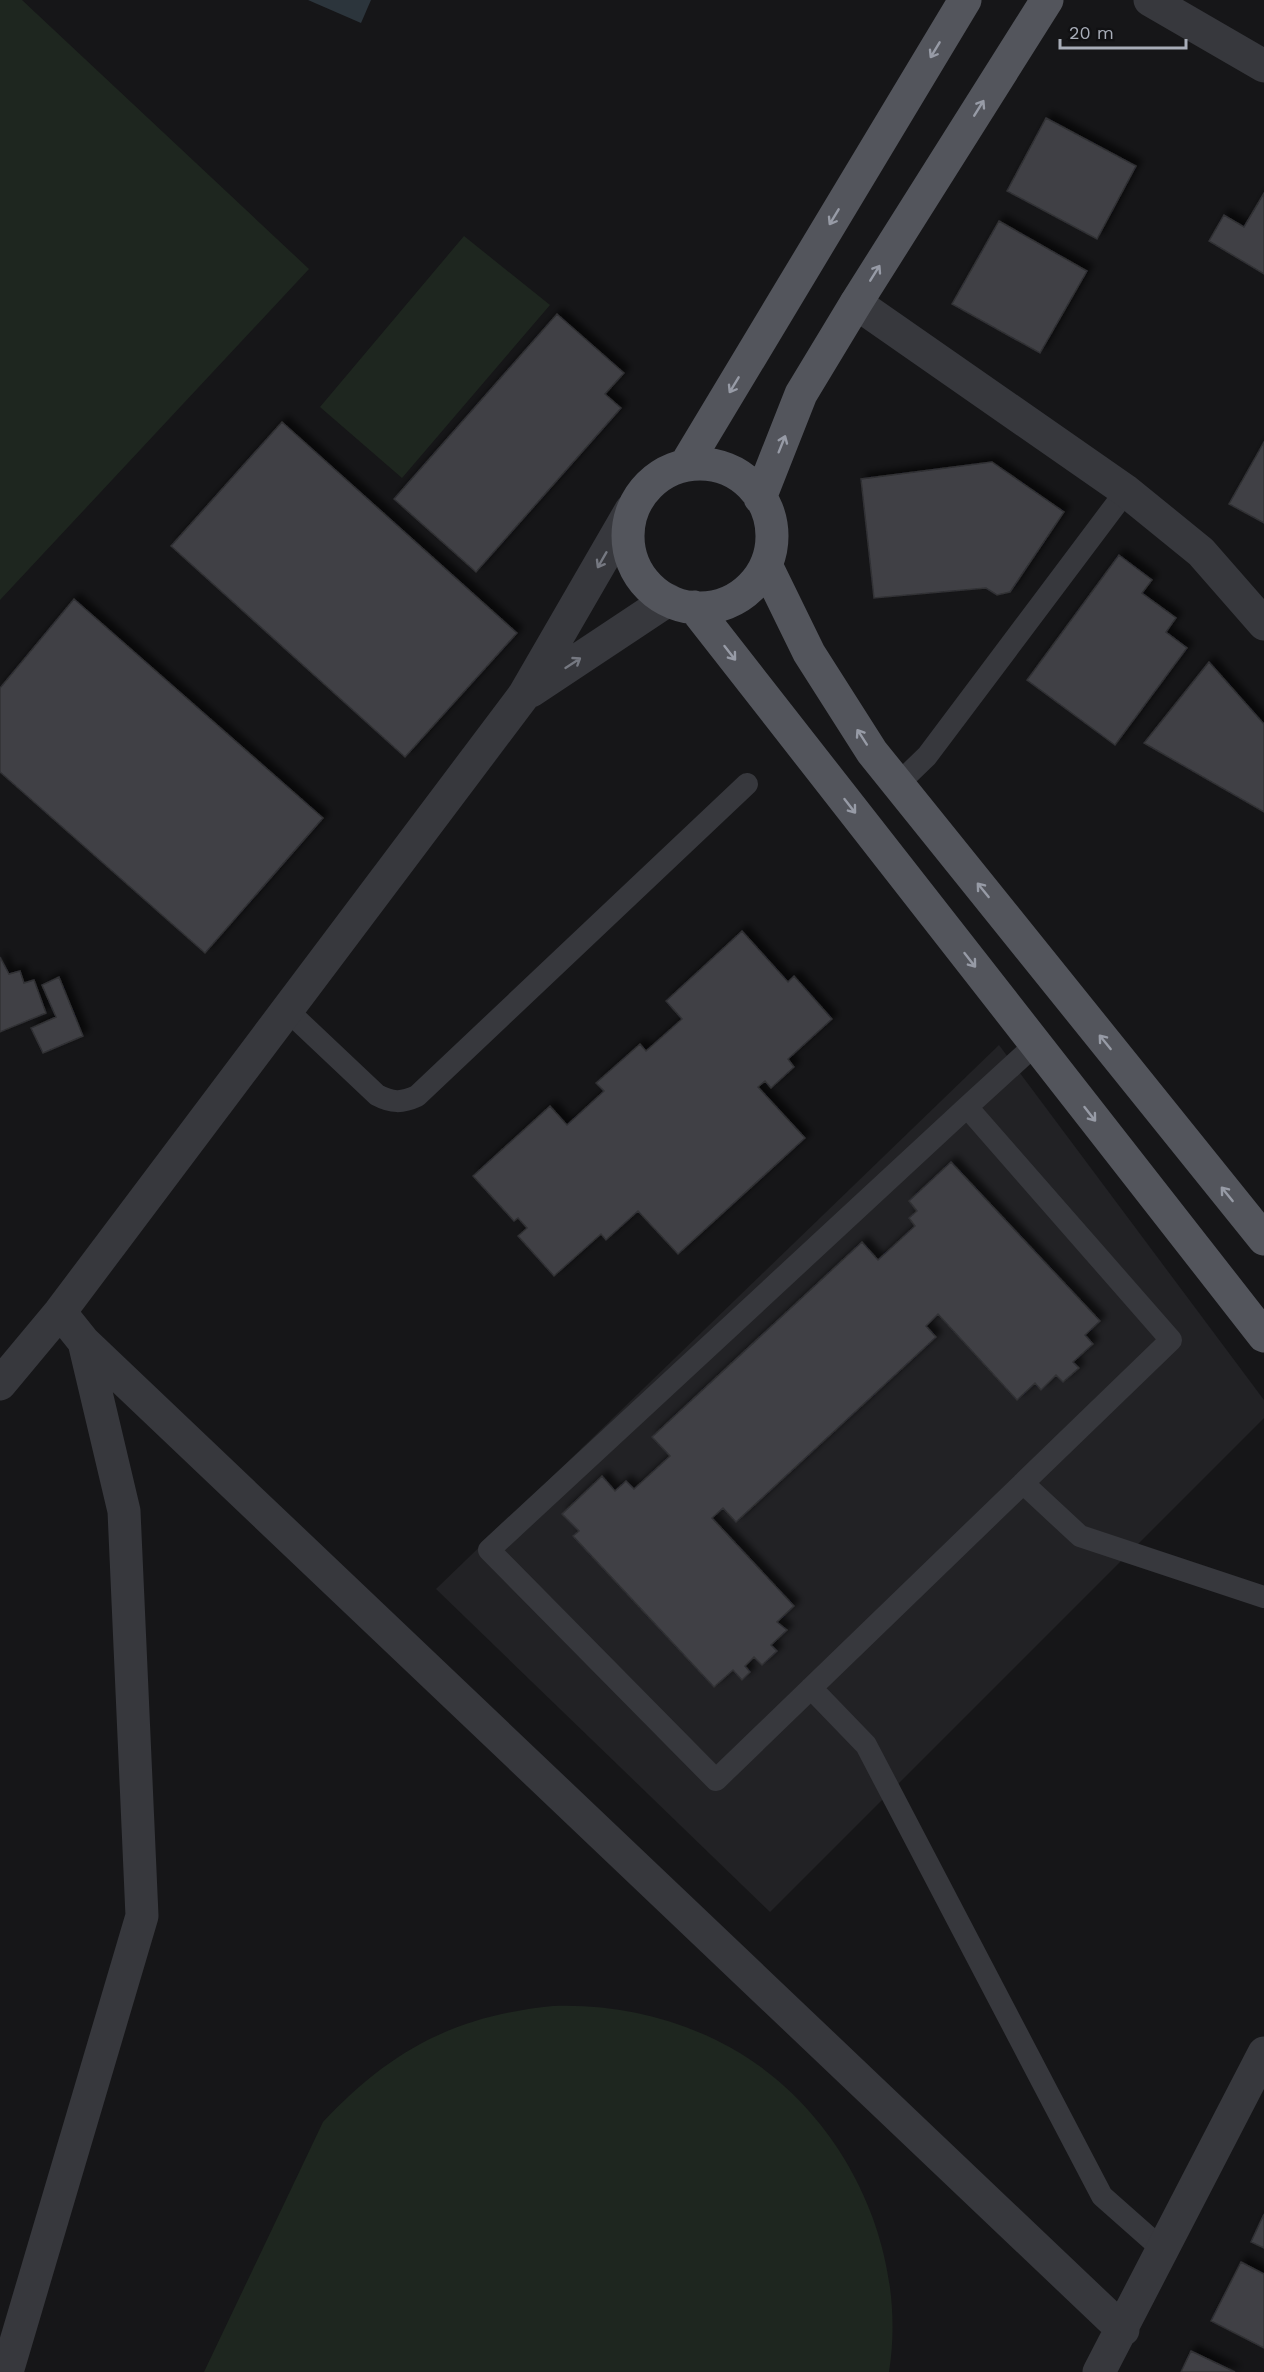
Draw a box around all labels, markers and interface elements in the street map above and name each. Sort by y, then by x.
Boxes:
scale bar [1060,12,1186,50]
text: 20 m [1069,22,1114,43]
one-way arrow [928,41,940,58]
one-way arrow [973,100,985,117]
one-way arrow [828,208,840,225]
one-way arrow [869,265,881,282]
one-way arrow [728,376,740,393]
one-way arrow [777,435,788,453]
one-way arrow [596,551,608,568]
one-way arrow [724,644,736,660]
one-way arrow [565,656,582,669]
one-way arrow [856,729,868,746]
one-way arrow [844,798,856,814]
one-way arrow [976,883,990,898]
one-way arrow [964,952,977,968]
one-way arrow [1099,1034,1112,1050]
one-way arrow [1084,1105,1097,1121]
one-way arrow [1221,1186,1234,1202]

